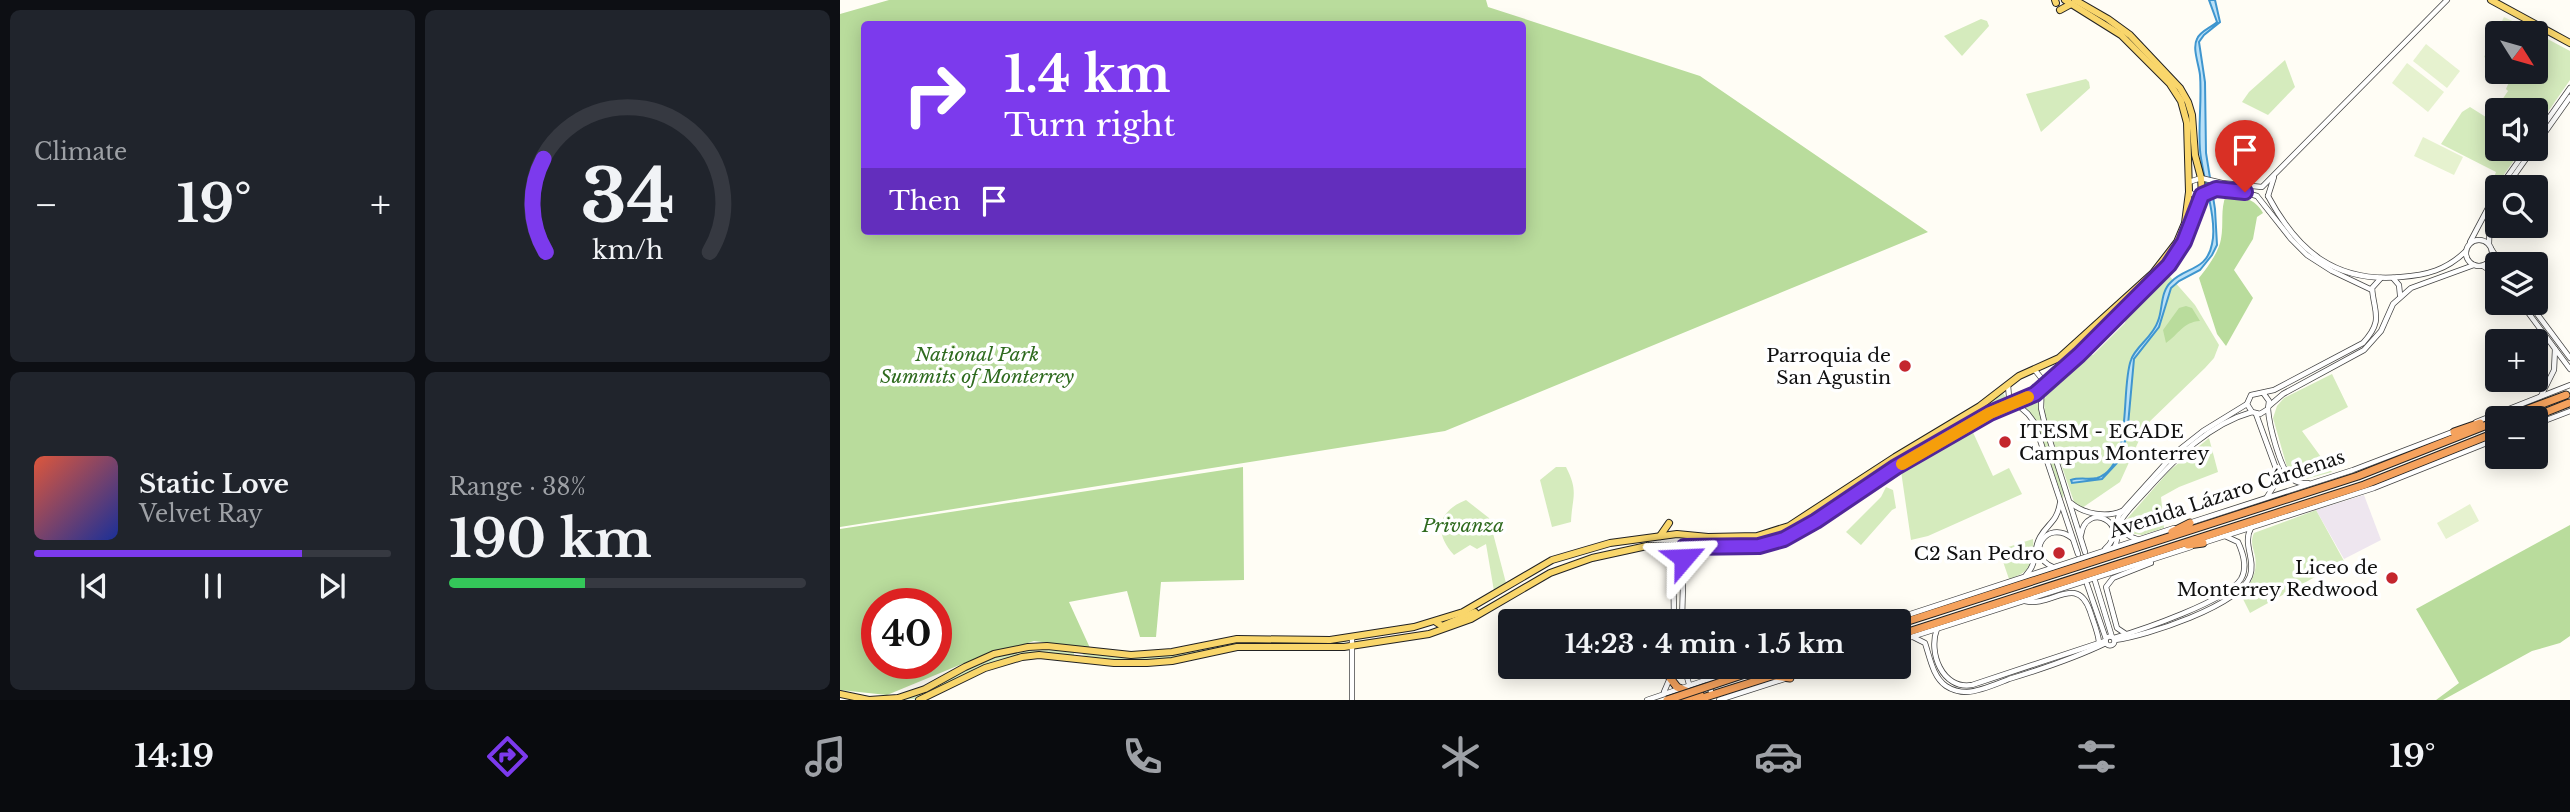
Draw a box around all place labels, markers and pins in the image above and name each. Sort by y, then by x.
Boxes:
pin [2215,120,2275,192]
place label: Parroquia de San Agustin [1766,344,1891,389]
marker: Parroquia de San Agustin [1897,358,1913,374]
place label: ITESM - EGADE Campus Monterrey [2019,420,2209,465]
marker: ITESM - EGADE Campus Monterrey [1997,434,2013,450]
place label: C2 San Pedro [1914,542,2045,565]
marker: C2 San Pedro [2051,545,2067,561]
place label: Liceo de Monterrey Redwood [2177,556,2378,601]
marker: Liceo de Monterrey Redwood [2384,570,2400,586]

